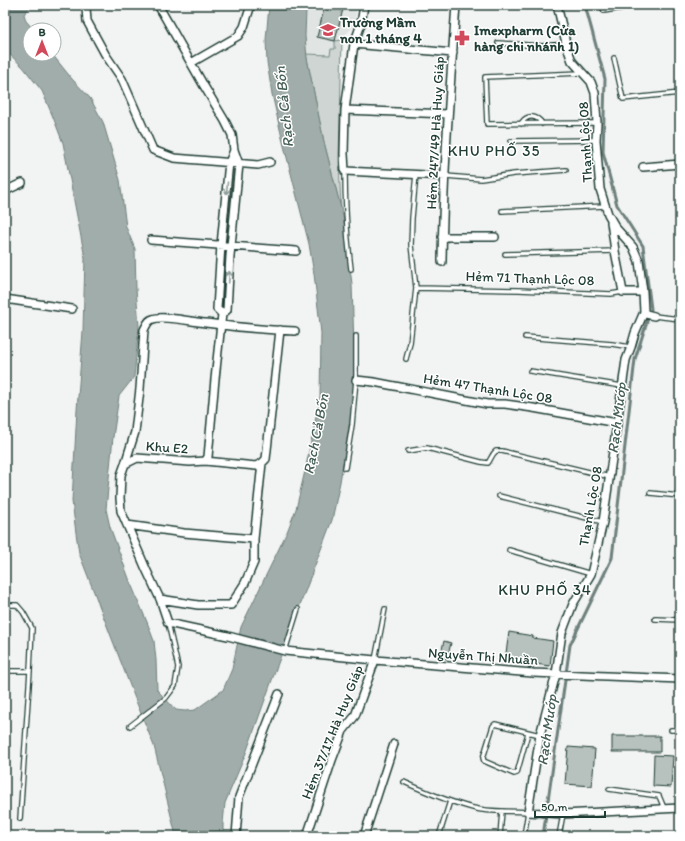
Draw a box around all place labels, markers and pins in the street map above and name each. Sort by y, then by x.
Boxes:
place label: Trường Mầm non 1 tháng 4 [339,14,422,47]
school or university icon: Trường Mầm non 1 tháng 4 [319,21,337,39]
place label: Imexpharm (Cửa hàng chi nhánh 1) [474,22,579,55]
pharmacy icon: Imexpharm (Cửa hàng chi nhánh 1) [453,29,471,47]

